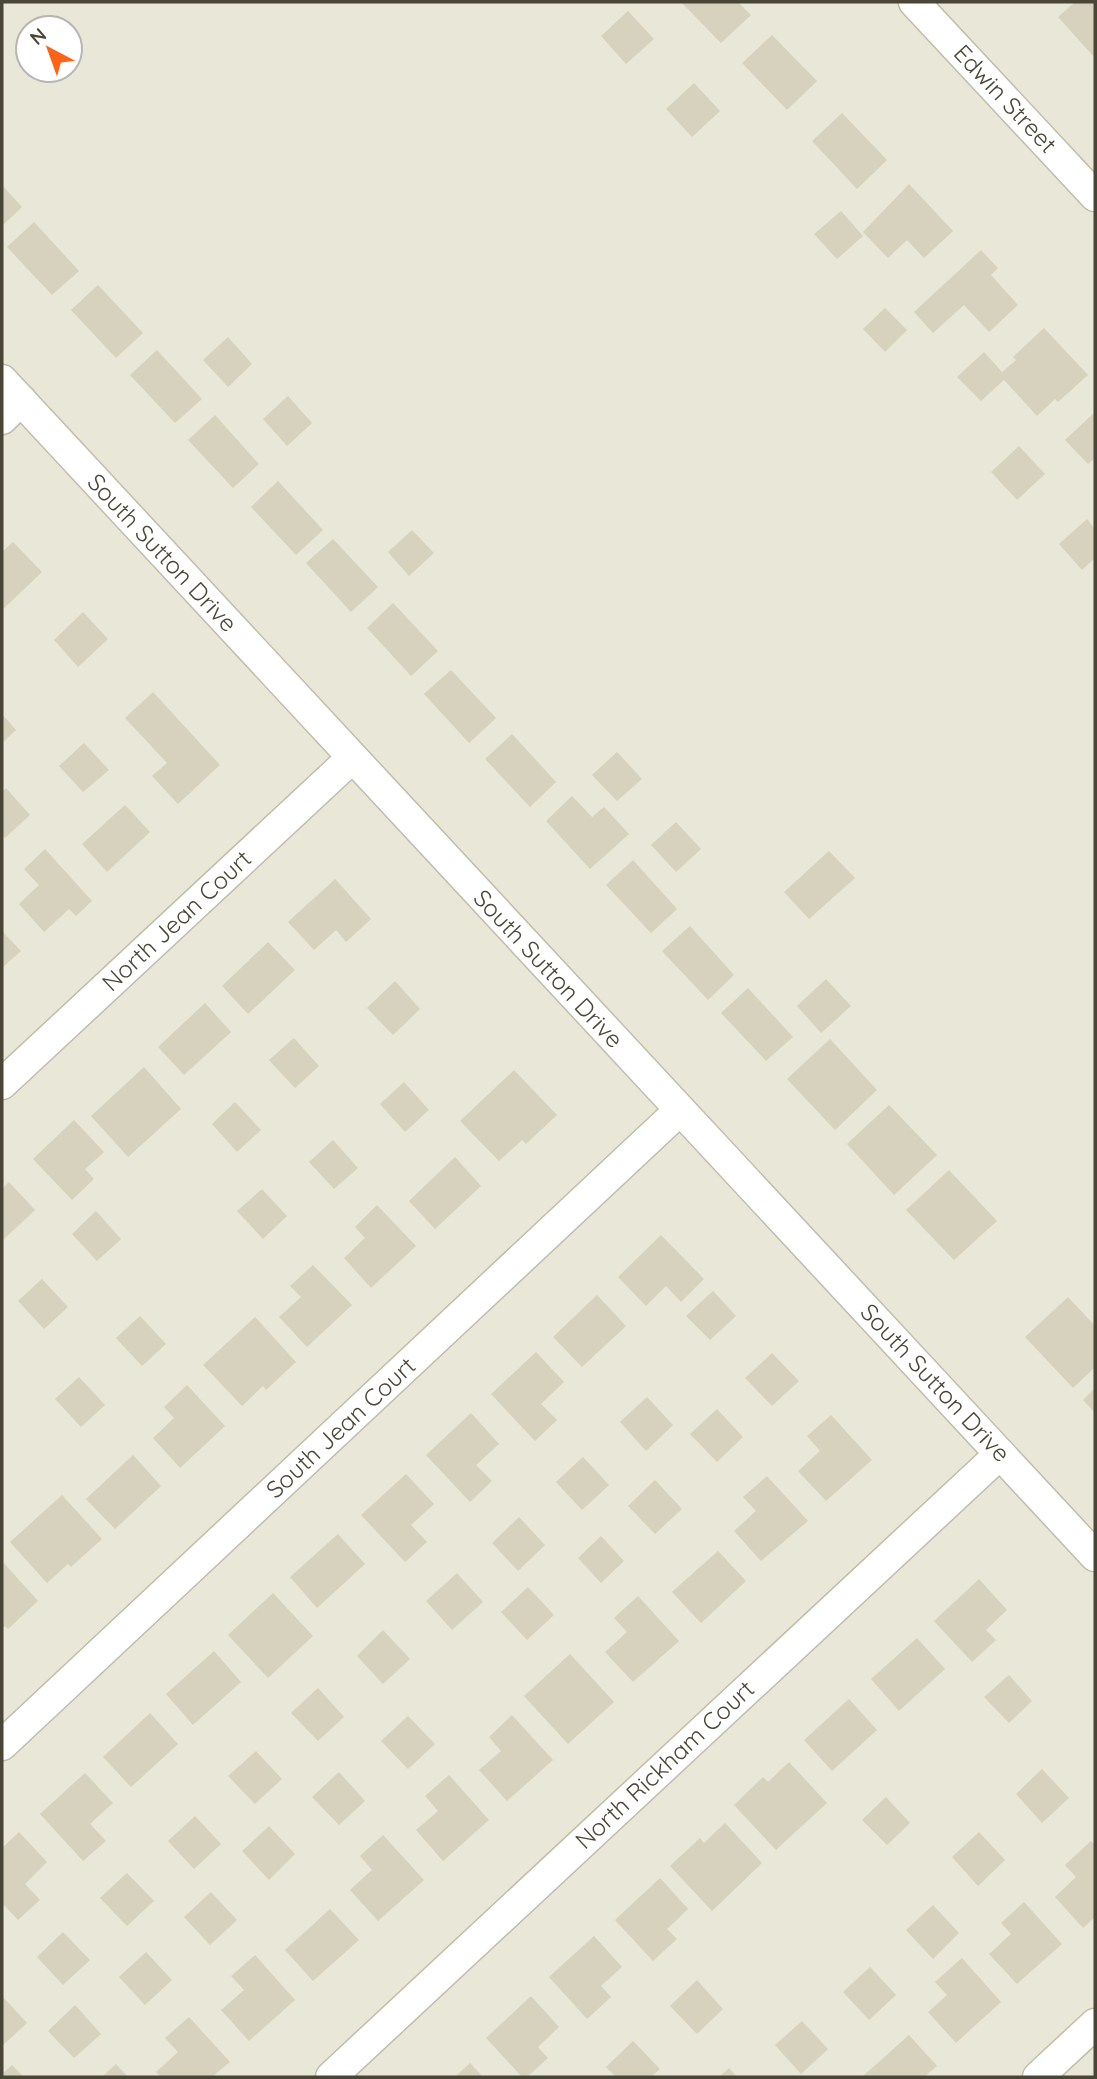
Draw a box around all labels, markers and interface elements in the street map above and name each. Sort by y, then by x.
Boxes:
north arrow [14,14,84,84]
text: N [25,23,51,50]
street label: Edwin Street [948,38,1064,159]
street label: South Sutton Drive [82,467,244,638]
street label: North Jean Court [95,843,257,997]
street label: South Sutton Drive [468,883,630,1054]
street label: South Sutton Drive [855,1297,1017,1468]
street label: South Jean Court [259,1350,421,1504]
street label: North Rickham Court [569,1674,760,1855]

